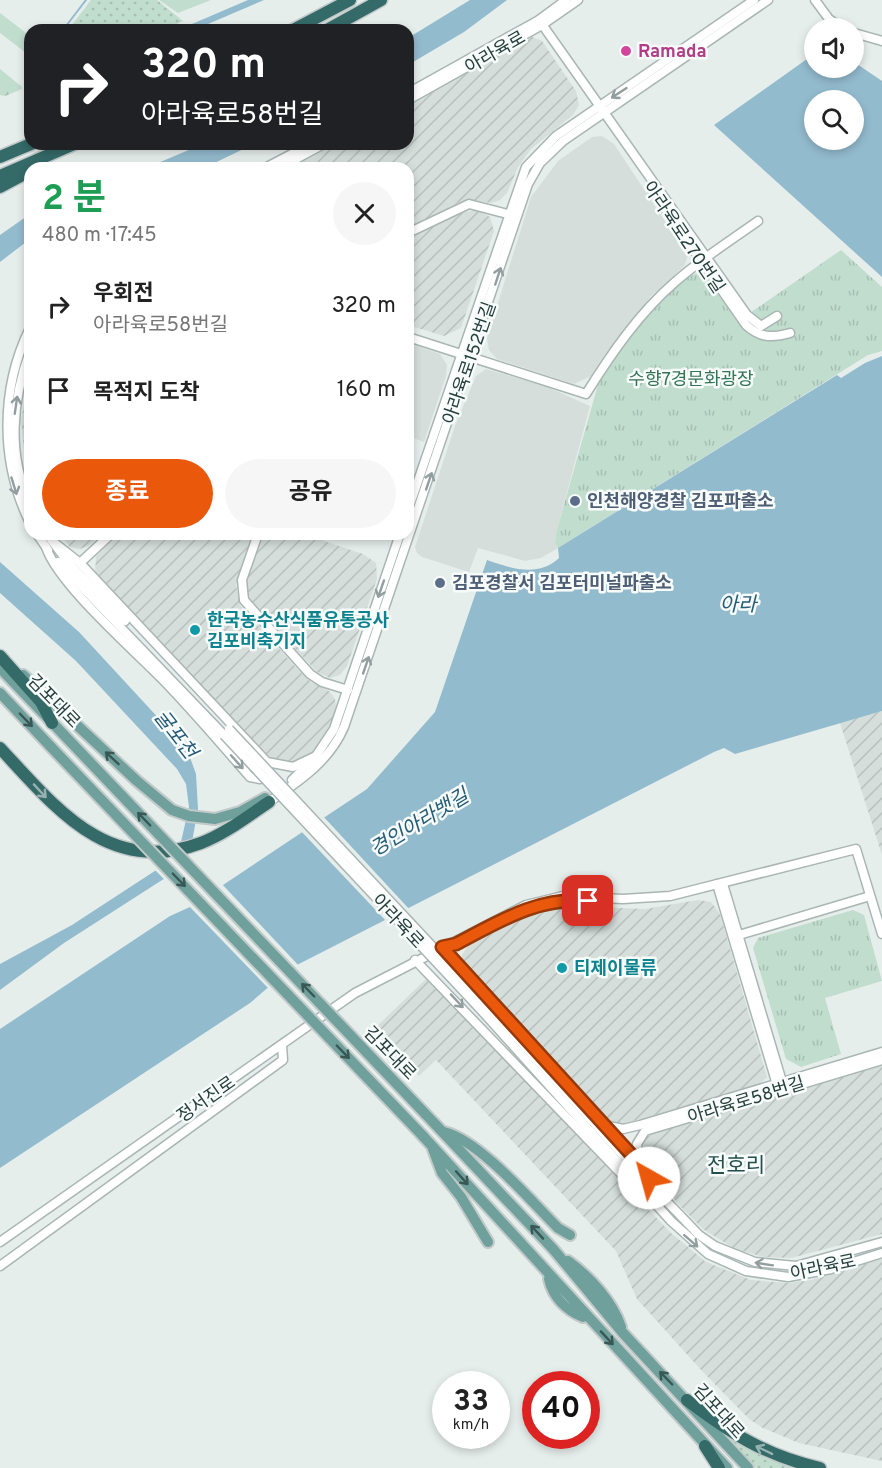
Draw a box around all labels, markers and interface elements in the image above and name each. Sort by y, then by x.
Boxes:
map controls [804,18,864,150]
button: sound [804,18,864,78]
street label: 아라육로 [461,27,530,80]
text: 320 m [141,40,266,93]
place label: Ramada [638,41,706,64]
marker: Ramada [619,44,633,58]
icon: right [42,48,120,126]
one-way arrow [612,87,628,99]
button: search [804,90,864,150]
text: 아라육로58번길 [141,99,323,133]
text: 2 분 [42,177,106,223]
street label: 아라육로270번길 [637,177,729,298]
button: close [333,182,396,245]
text: 480 m · 17:45 [42,223,157,249]
one-way arrow [493,267,504,286]
text: 우회전 [93,281,154,308]
icon: right [42,290,75,323]
text: 320 m [332,293,396,320]
street label: 아라육로152번길 [439,299,502,428]
text: 아라육로58번길 [93,313,228,339]
park label: 수향7경문화광장 [628,369,754,392]
icon: arrive [42,374,75,407]
text: 160 m [337,377,396,404]
text: 목적지 도착 [93,380,200,407]
one-way arrow [11,395,22,415]
button: 종료 [42,459,213,528]
button: 공유 [225,459,396,528]
one-way arrow [424,472,435,491]
one-way arrow [9,476,20,495]
place label: 인천해양경찰 김포파출소 [587,491,774,514]
marker: 인천해양경찰 김포파출소 [568,494,582,508]
place label: 김포경찰서 김포터미널파출소 [452,573,672,596]
marker: 김포경찰서 김포터미널파출소 [433,576,447,590]
one-way arrow [375,579,386,598]
water label: 아라 [720,593,759,619]
place label: 한국농수산식품유통공사 김포비축기지 [207,610,390,654]
marker: 한국농수산식품유통공사 김포비축기지 [188,623,202,637]
one-way arrow [361,656,372,675]
street label: 김포대로 [22,670,84,734]
water label: 굴포천 [147,705,203,767]
one-way arrow [19,712,33,727]
one-way arrow [105,751,120,765]
one-way arrow [230,754,244,769]
one-way arrow [33,783,47,798]
water label: 경인아라뱃길 [366,783,475,863]
one-way arrow [137,811,151,826]
one-way arrow [172,873,186,888]
pin [562,875,613,926]
icon: arrive [571,884,604,917]
street label: 아라육로 [366,890,428,954]
place label: 티제이물류 [574,958,657,981]
marker: 티제이물류 [555,961,569,975]
one-way arrow [300,983,315,998]
one-way arrow [450,993,464,1008]
street label: 김포대로 [358,1022,420,1086]
one-way arrow [335,1044,350,1059]
street label: 정서진로 [173,1072,241,1129]
street label: 아라육로58번길 [685,1073,808,1130]
position arrow [617,1146,681,1210]
district label: 전호리 [707,1153,765,1180]
one-way arrow [455,1171,469,1186]
one-way arrow [530,1225,544,1240]
one-way arrow [683,1234,699,1248]
street label: 아라육로 [789,1250,858,1287]
one-way arrow [755,1258,774,1269]
one-way arrow [600,1331,614,1346]
speed limit sign: 40 [522,1371,600,1449]
one-way arrow [659,1371,673,1386]
street label: 김포대로 [687,1380,749,1444]
text: 33 [453,1384,489,1421]
text: km/h [453,1416,489,1435]
one-way arrow [755,1444,773,1456]

